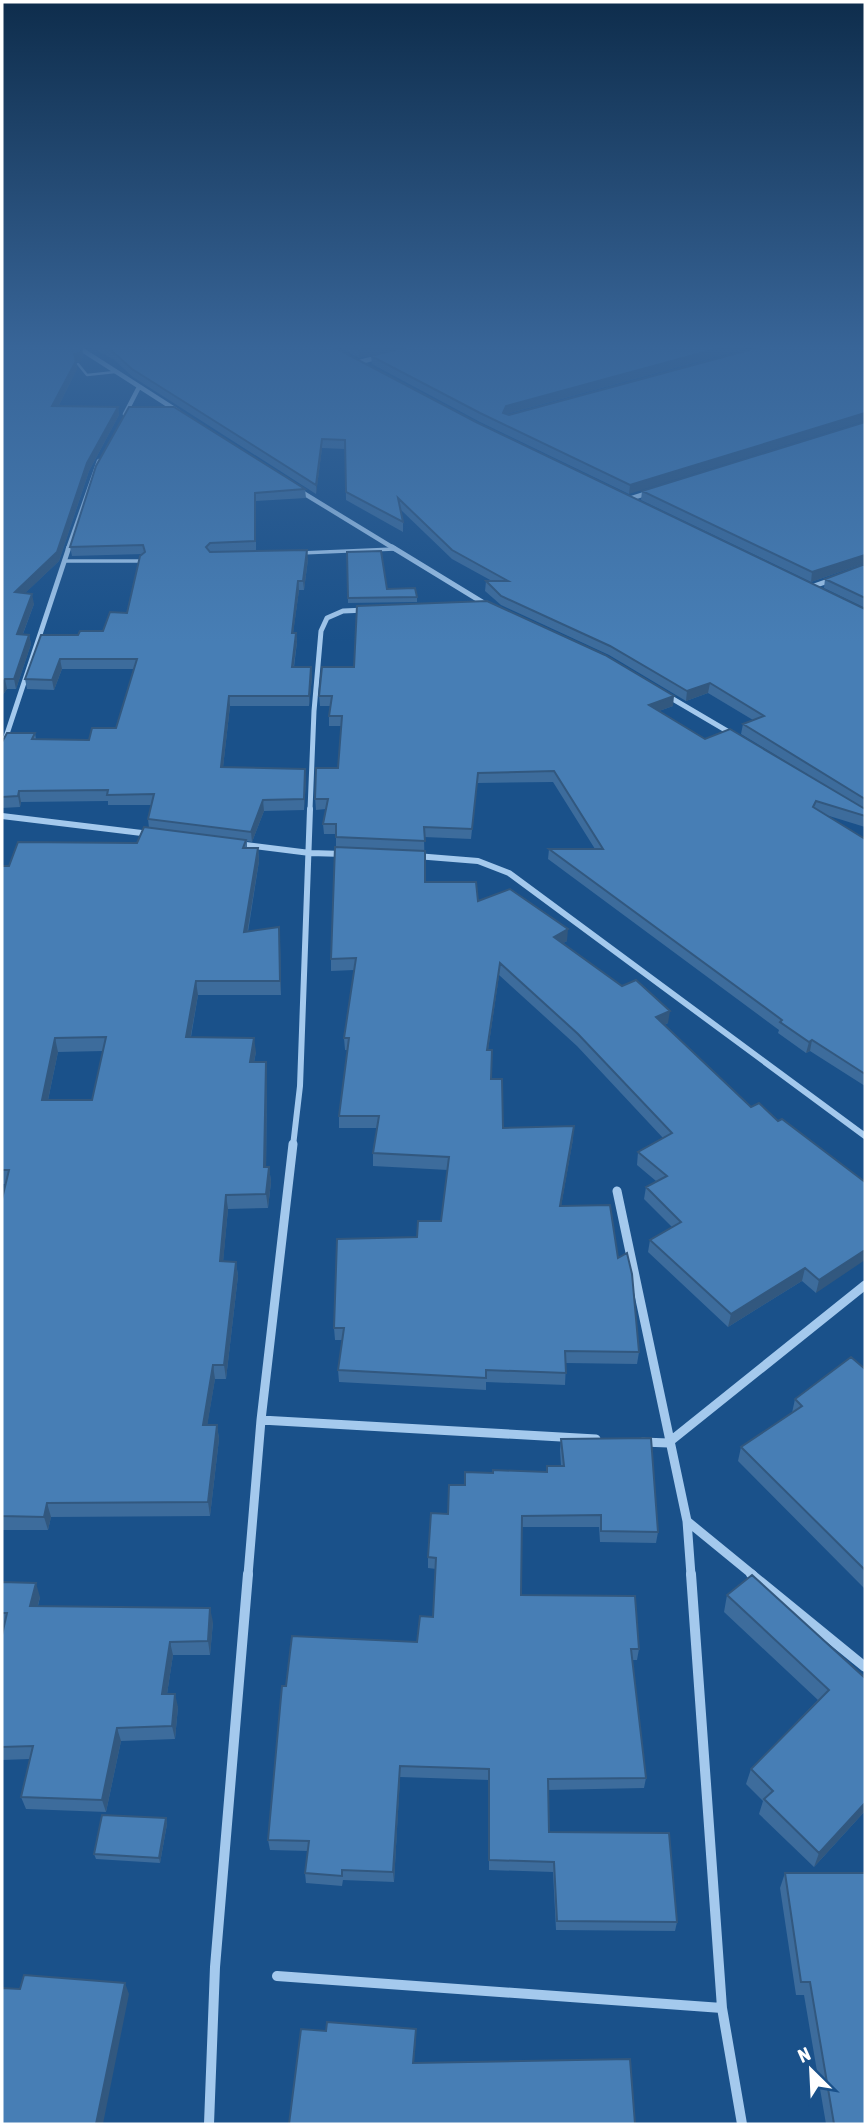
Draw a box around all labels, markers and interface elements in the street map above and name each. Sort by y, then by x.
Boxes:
north arrow [776,2035,846,2105]
text: N [794,2042,814,2067]

